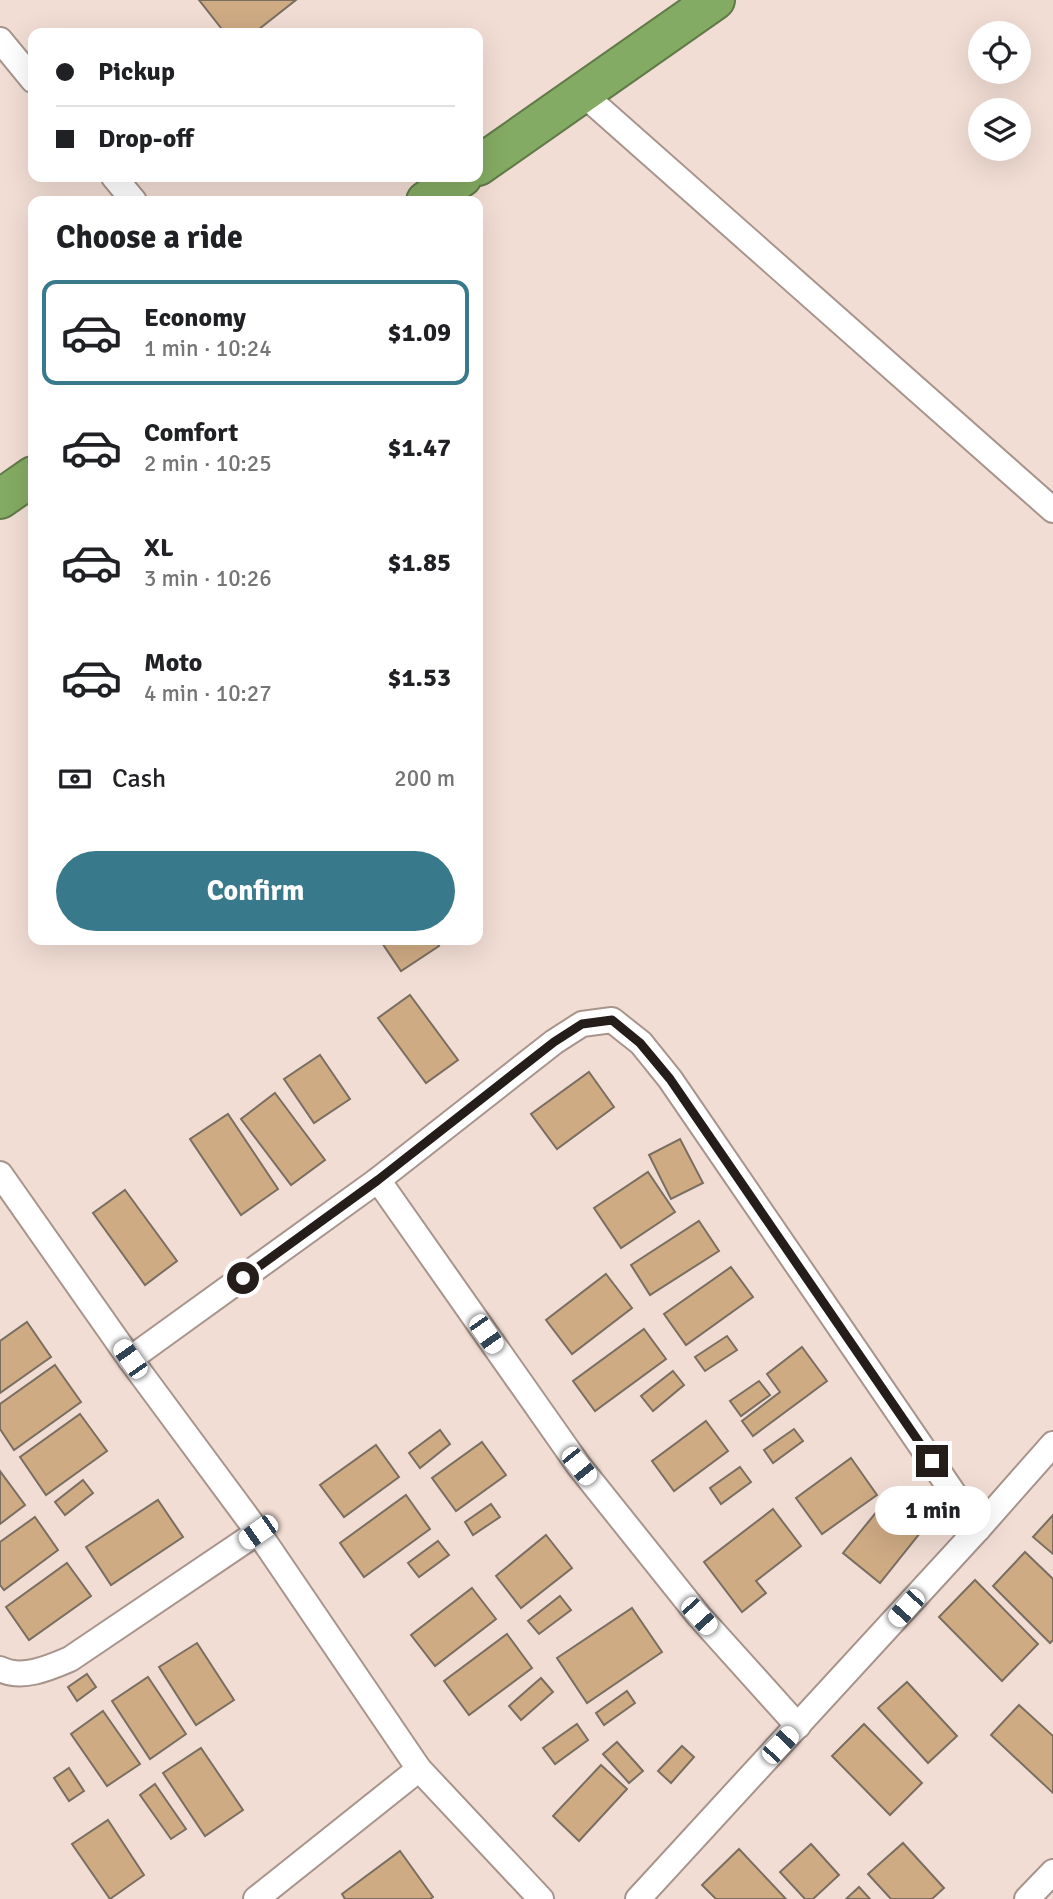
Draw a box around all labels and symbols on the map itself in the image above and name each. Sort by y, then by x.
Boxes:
route start [227,1262,259,1294]
car [466,1311,507,1357]
car [110,1336,151,1382]
car [558,1443,601,1489]
route end [916,1445,948,1477]
callout: 1 min [874,1486,990,1534]
car [235,1511,282,1553]
car [885,1585,928,1631]
car [678,1593,721,1639]
car [758,1722,803,1768]

